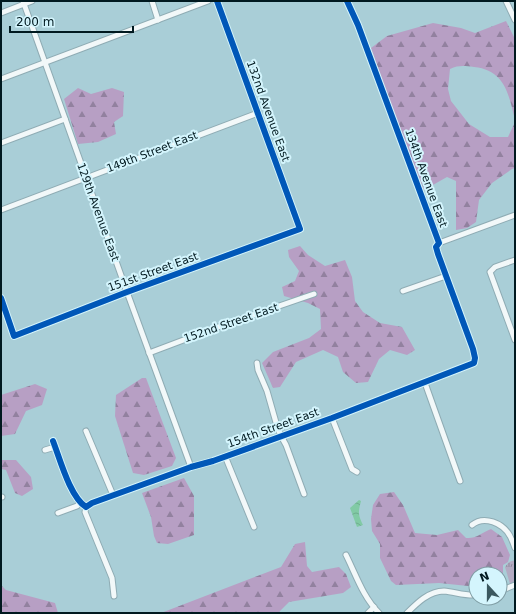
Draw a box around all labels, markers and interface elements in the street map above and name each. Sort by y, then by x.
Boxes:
scale bar [10,8,133,34]
text: 200 m [16,15,54,29]
street label: 132nd Avenue East [244,59,293,164]
street label: 134th Avenue East [402,127,450,230]
street label: 149th Street East [105,128,200,175]
street label: 129th Avenue East [74,161,122,264]
street label: 151st Street East [106,249,201,294]
street label: 152nd Street East [182,300,281,345]
street label: 154th Street East [225,405,321,451]
north arrow [468,566,508,606]
text: N [478,569,491,585]

